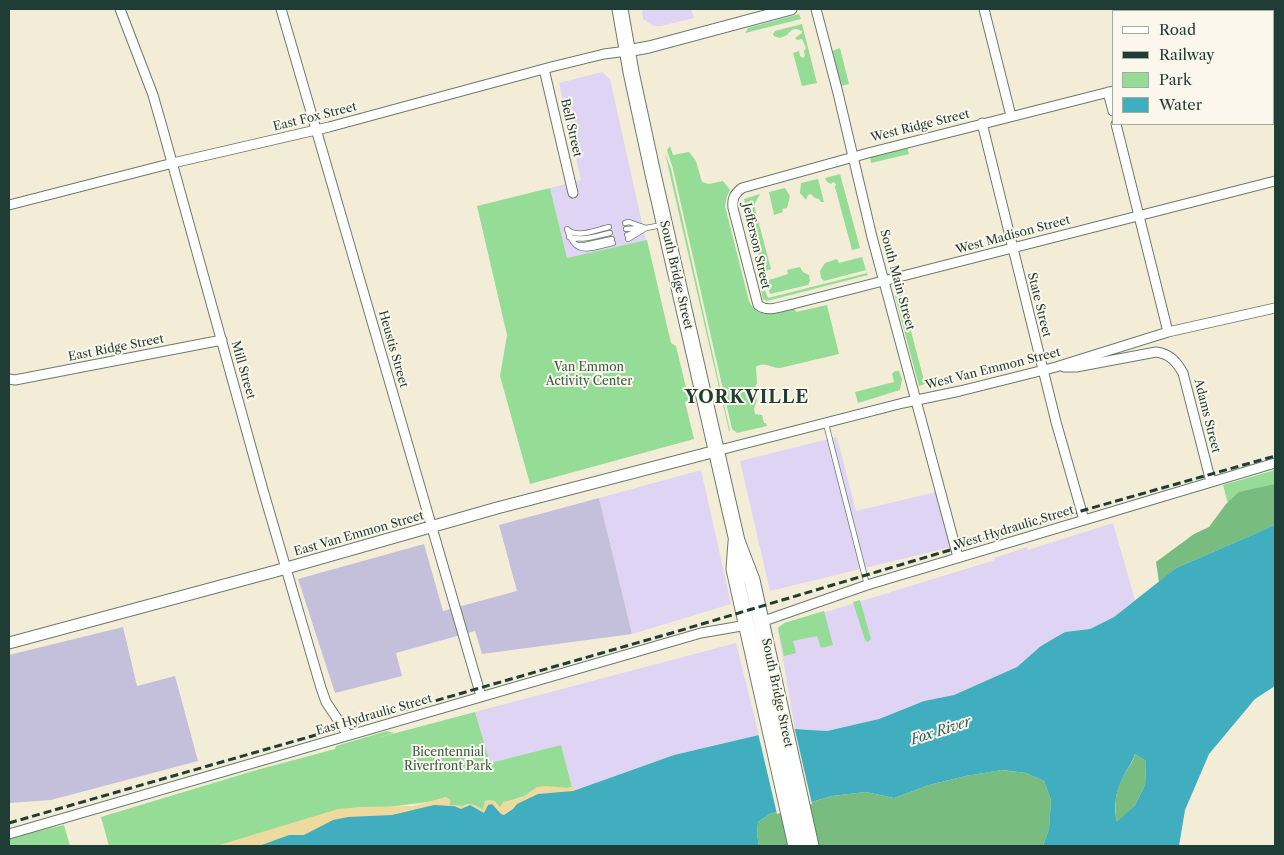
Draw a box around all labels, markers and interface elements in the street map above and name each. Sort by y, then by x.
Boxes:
legend [1112,10,1274,125]
text: Road [1159,20,1196,39]
text: Railway [1159,45,1215,64]
text: Park [1159,70,1192,89]
text: Water [1159,95,1202,114]
street label: Bell Street [557,97,585,159]
street label: East Fox Street [272,100,358,134]
street label: West Ridge Street [869,107,971,145]
street label: Jefferson Street [739,202,773,290]
street label: West Madison Street [954,213,1072,257]
street label: South Bridge Street [656,219,696,331]
street label: South Main Street [877,228,917,332]
street label: State Street [1024,271,1054,339]
street label: Heustis Street [375,309,411,389]
street label: East Ridge Street [67,332,165,364]
street label: Mill Street [228,339,258,401]
street label: West Van Emmon Street [924,345,1062,393]
park label: Van Emmon Activity Center [546,361,632,389]
street label: Adams Street [1191,377,1223,455]
district label: YORKVILLE [684,387,810,409]
street label: West Hydraulic Street [952,503,1076,553]
street label: East Van Emmon Street [292,509,426,559]
street label: South Bridge Street [758,637,796,749]
street label: East Hydraulic Street [314,692,434,738]
water label: Fox River [909,713,973,749]
park label: Bicentennial Riverfront Park [404,746,492,774]

